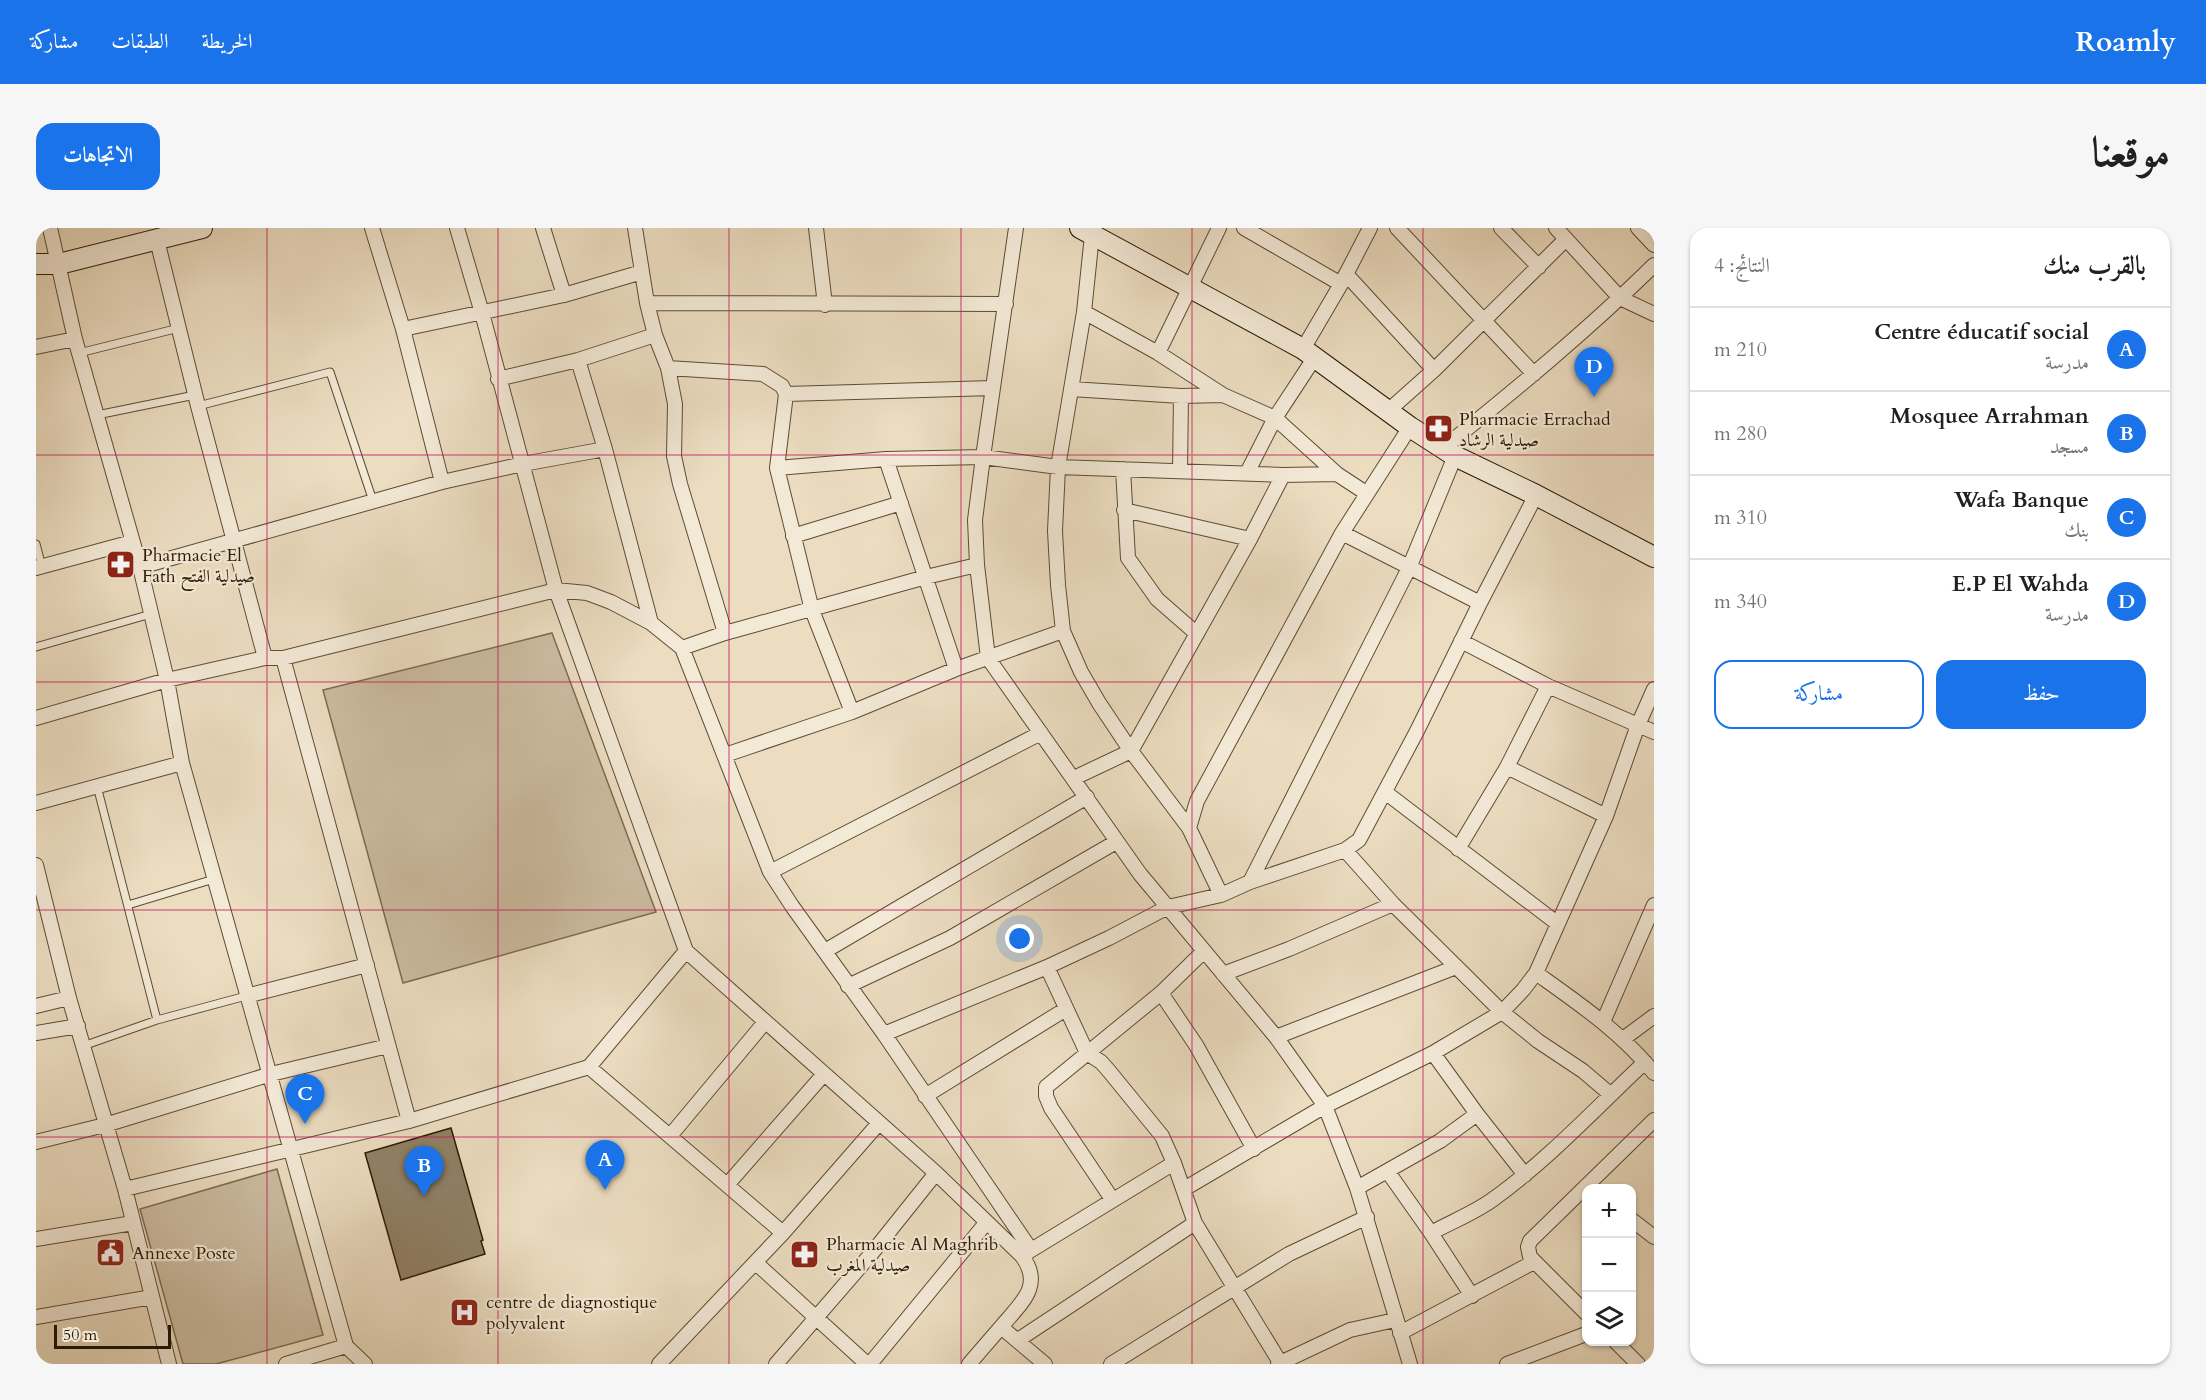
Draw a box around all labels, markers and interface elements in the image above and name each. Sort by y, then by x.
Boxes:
text: Roamly [2075,23,2176,61]
text: مشاركة [30,27,78,56]
text: الطبقات [111,27,168,56]
text: الخريطة [201,27,253,56]
button: الاتجاهات [36,123,160,190]
text: موقعنا [2092,124,2170,181]
text: بالقرب منك [2043,248,2146,283]
text: النتائج: 4 [1714,252,1770,279]
text: Centre éducatif social [1874,317,2089,347]
text: 210 m [1714,336,1767,363]
text: A [2119,336,2134,363]
pin: D [1574,348,1614,397]
text: مدرسة [2045,349,2089,376]
text: Mosquee Arrahman [1890,401,2089,431]
place label: Pharmacie Errachad صيدلية الرشاد [1459,407,1611,453]
pharmacy icon: Pharmacie Errachad صيدلية الرشاد [1422,413,1454,445]
text: 280 m [1714,420,1767,447]
text: B [2119,420,2134,447]
text: مسجد [2050,433,2089,460]
text: Wafa Banque [1954,485,2089,515]
text: 310 m [1714,504,1767,531]
text: C [2119,504,2134,531]
text: بنك [2064,517,2089,544]
place label: Pharmacie El Fath صيدلية الفتح [142,543,255,592]
pharmacy icon: Pharmacie El Fath صيدلية الفتح [105,549,137,581]
text: E.P El Wahda [1952,569,2089,599]
text: 340 m [1714,588,1767,615]
text: D [2118,588,2135,615]
text: مدرسة [2045,601,2089,628]
button: مشاركة [1714,660,1924,729]
button: حفظ [1936,660,2146,729]
your location [1005,924,1034,953]
pin: C [286,1074,324,1124]
pin: A [586,1140,624,1190]
pin: B [404,1146,444,1196]
map controls [1582,1184,1636,1346]
button: + [1582,1184,1636,1238]
place label: Pharmacie Al Maghrib صيدلية المغرب [826,1232,998,1278]
public building icon: Annexe Poste [95,1237,127,1269]
pharmacy icon: Pharmacie Al Maghrib صيدلية المغرب [789,1238,821,1270]
button: − [1582,1238,1636,1292]
place label: Annexe Poste [132,1241,236,1266]
place label: centre de diagnostique polyvalent [486,1290,657,1336]
button: layers [1582,1292,1636,1346]
hospital icon: centre de diagnostique polyvalent [449,1296,481,1328]
scale bar [54,1322,171,1350]
text: 50 m [63,1324,97,1346]

